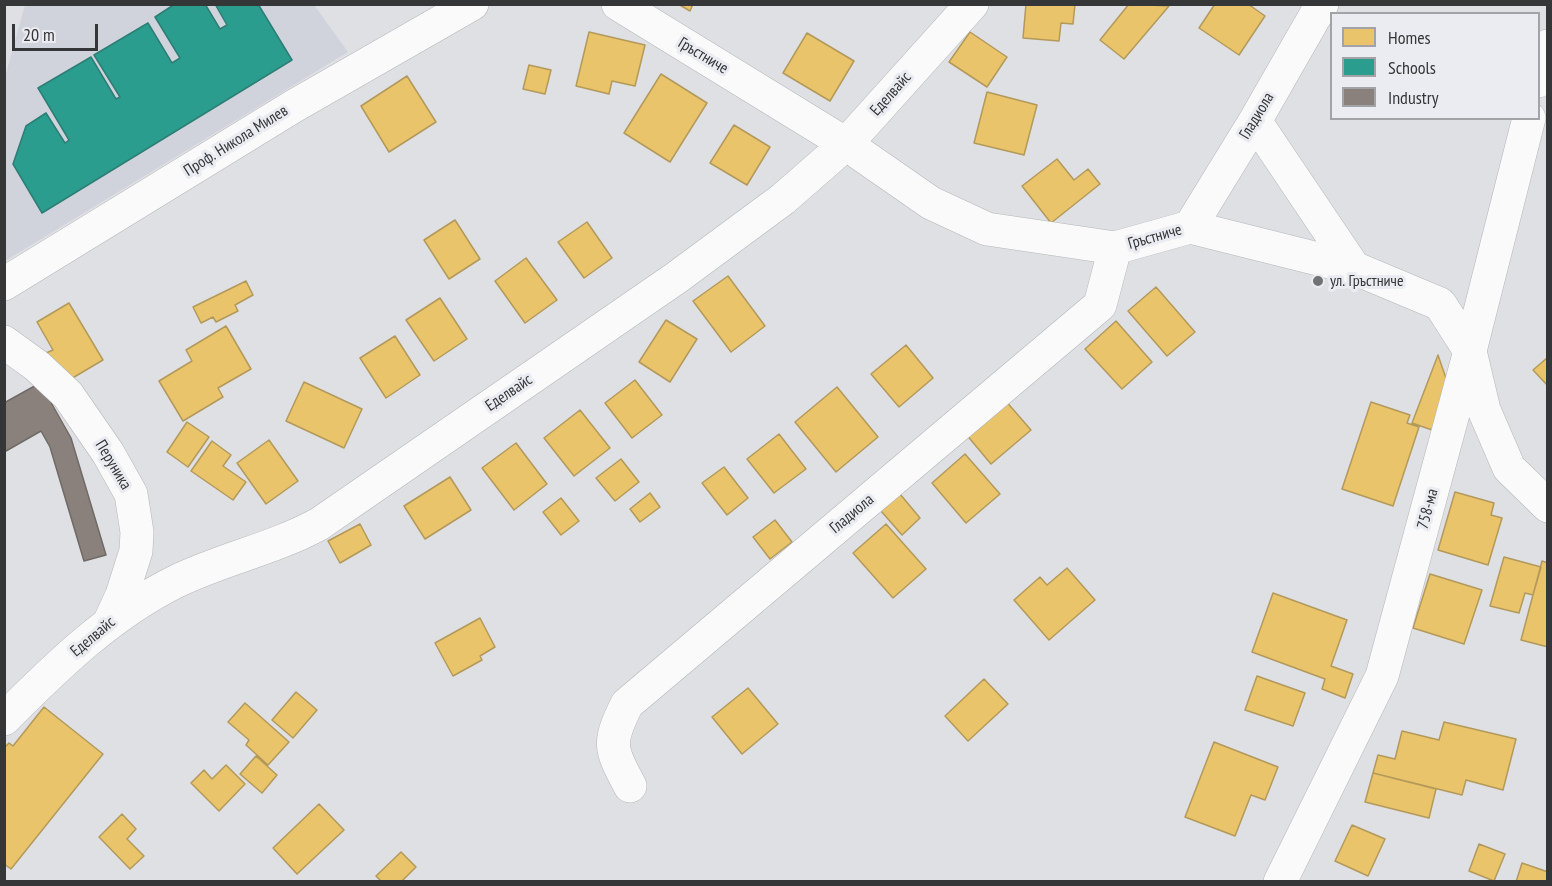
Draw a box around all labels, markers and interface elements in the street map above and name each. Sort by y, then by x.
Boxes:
scale bar [15,12,100,50]
legend [1330,12,1540,120]
text: 20 m [23,23,55,46]
text: Homes [1388,26,1431,49]
street label: Гръстниче [674,34,732,78]
text: Schools [1388,56,1436,79]
street label: Еделвайс [866,68,916,120]
text: Industry [1388,86,1438,109]
street label: Гладиола [1236,89,1278,143]
street label: Проф. Никола Милев [180,101,292,181]
street label: Гръстниче [1126,220,1184,254]
place label: ул. Гръстниче [1330,271,1404,291]
marker: ул. Гръстниче [1311,274,1325,288]
street label: Еделвайс [482,370,536,416]
street label: Перуника [91,437,135,493]
street label: 758-ма [1413,487,1443,531]
street label: Гладиола [826,490,878,538]
street label: Еделвайс [67,613,119,661]

